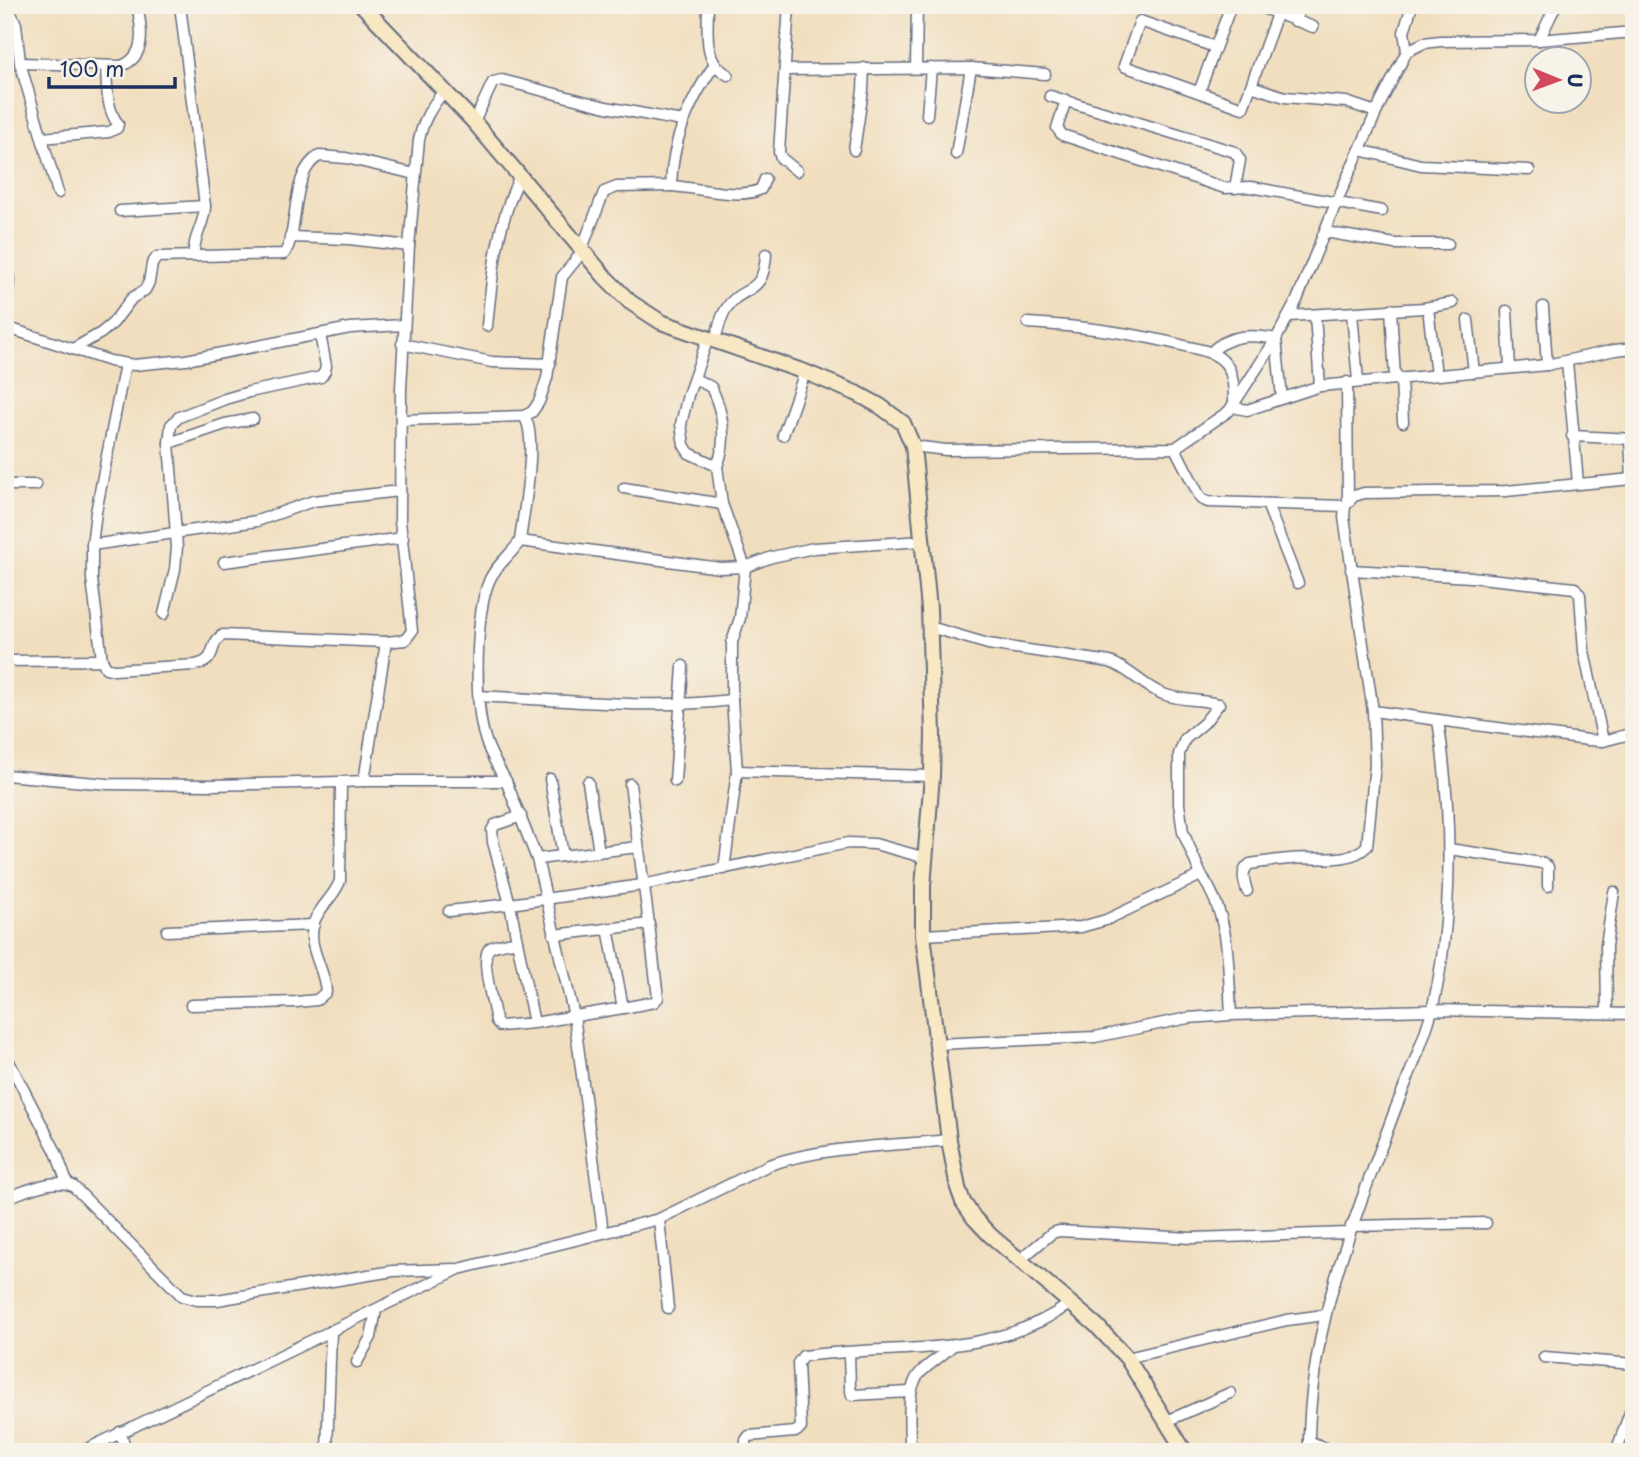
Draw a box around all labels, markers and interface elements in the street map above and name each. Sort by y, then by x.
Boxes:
scale bar [49,46,175,90]
north arrow [1524,46,1594,116]
text: 100 m [60,52,124,84]
text: U [1562,73,1590,88]

